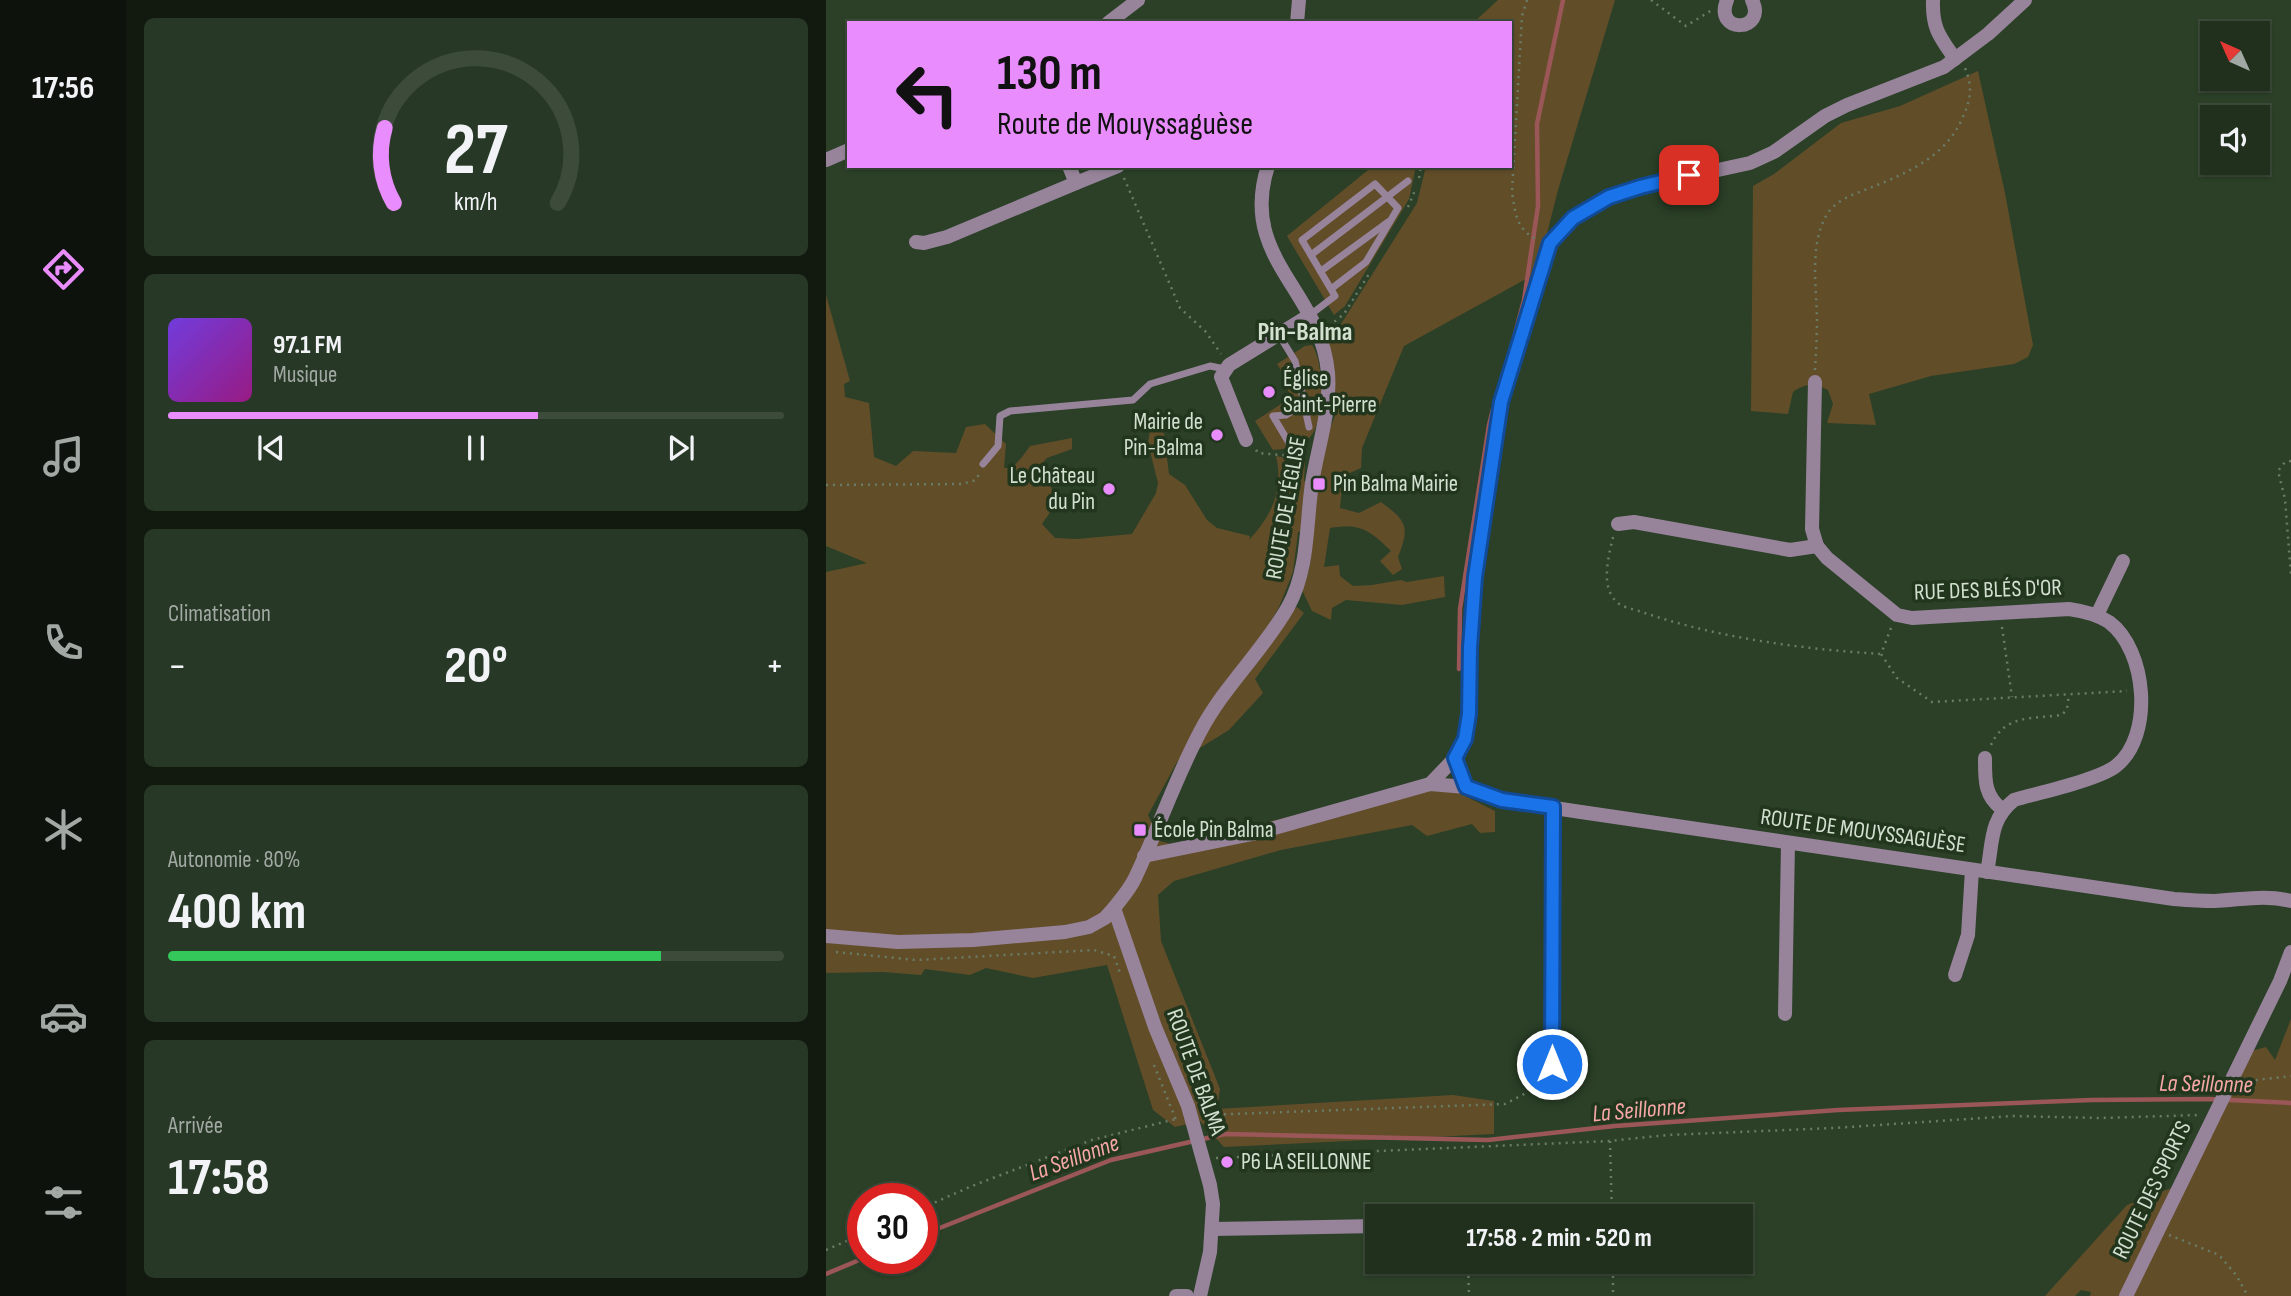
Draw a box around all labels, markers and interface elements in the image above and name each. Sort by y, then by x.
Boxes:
north arrow [2200,21,2270,91]
map controls [2200,21,2270,175]
text: 130 m [997,45,1102,104]
icon: left [882,49,973,140]
text: 17:56 [32,69,94,108]
text: Route de Mouyssaguèse [997,105,1253,144]
button: sound [2200,105,2270,175]
text: 27 [444,107,508,195]
pin [1659,145,1719,205]
icon: arrive [1670,156,1708,194]
text: km/h [454,187,498,218]
icon: directions [39,245,88,294]
district label: Pin-Balma [1258,317,1352,348]
text: 97.1 FM [273,330,342,361]
text: Musique [273,361,337,389]
place label: Église Saint-Pierre [1283,365,1377,419]
marker: Église Saint-Pierre [1261,384,1277,400]
place label: Mairie de Pin-Balma [1124,408,1203,462]
marker: Mairie de Pin-Balma [1209,427,1225,443]
icon: previous [252,429,290,467]
icon: pause [457,429,495,467]
icon: next [662,429,700,467]
icon: music [39,432,88,481]
street label: ROUTE DE L'ÉGLISE [1260,435,1312,581]
place label: Le Château du Pin [1009,462,1095,516]
place label: Pin Balma Mairie [1333,470,1458,498]
marker: Pin Balma Mairie [1311,476,1327,492]
marker: Le Château du Pin [1101,481,1117,497]
street label: RUE DES BLÉS D'OR [1914,573,2063,607]
text: Climatisation [168,600,271,628]
icon: phone [39,618,88,667]
text: 20° [444,635,508,698]
text: − [168,644,187,689]
text: + [765,644,784,689]
street label: ROUTE DE MOUYSSAGUÈSE [1759,803,1967,859]
icon: climate [39,805,88,854]
place label: École Pin Balma [1154,816,1274,844]
marker: École Pin Balma [1132,822,1148,838]
text: Autonomie · 80% [168,846,300,874]
text: 400 km [168,881,306,944]
icon: car [39,992,88,1041]
street label: ROUTE DE BALMA [1160,1005,1232,1139]
position arrow [1515,1027,1589,1101]
water label: La Seillonne [2159,1069,2253,1099]
water label: La Seillonne [1591,1091,1687,1129]
text: Arrivée [168,1112,223,1140]
street label: ROUTE DES SPORTS [2107,1116,2197,1264]
water label: La Seillonne [1025,1128,1123,1188]
text: 17:58 [168,1147,270,1210]
place label: P6 LA SEILLONNE [1241,1148,1372,1176]
marker: P6 LA SEILLONNE [1219,1154,1235,1170]
icon: filters [39,1178,88,1227]
speed limit sign: 30 [847,1183,938,1274]
text: 17:58 · 2 min · 520 m [1466,1223,1652,1254]

